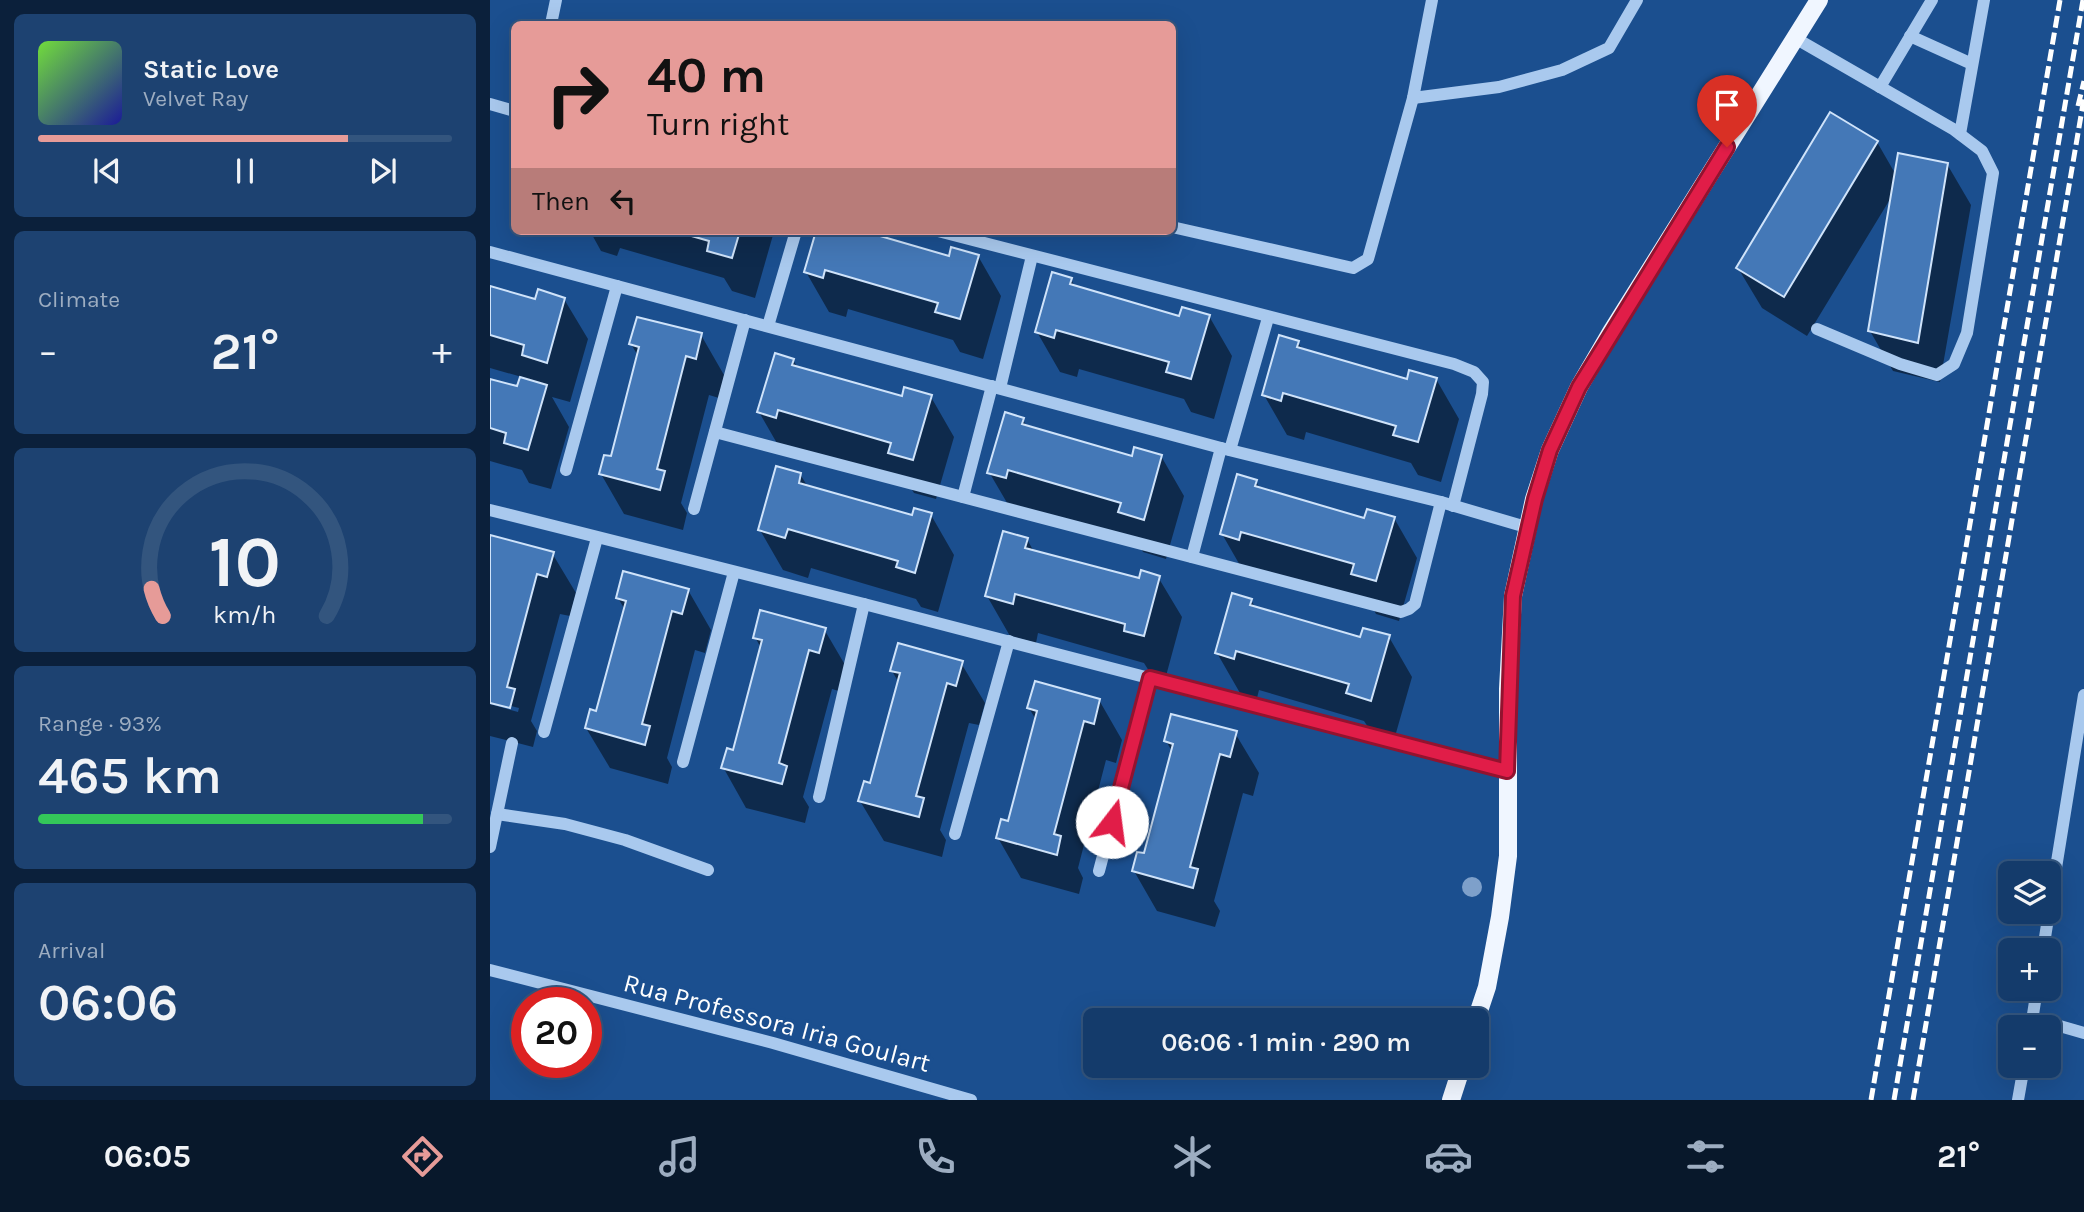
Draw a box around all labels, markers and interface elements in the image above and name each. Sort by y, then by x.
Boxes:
text: 40 m [647,47,766,104]
icon: right [532,49,623,140]
text: Static Love [143,54,279,85]
pin [1697,75,1757,147]
text: Velvet Ray [143,85,248,112]
icon: arrive [1708,86,1746,124]
text: Turn right [647,106,789,143]
icon: previous [88,152,126,190]
icon: pause [226,152,264,190]
icon: next [364,152,402,190]
icon: left [604,182,642,220]
text: Then [532,186,590,217]
text: Climate [38,286,120,313]
text: 21° [211,321,279,382]
text: − [38,329,58,374]
text: + [432,329,452,374]
text: 10 [209,519,281,604]
text: km/h [213,600,277,629]
text: Range · 93% [38,710,162,737]
text: 465 km [38,745,222,806]
position arrow [1075,785,1149,859]
map controls [1998,861,2061,1078]
button: layers [1998,861,2061,924]
text: Arrival [38,937,105,964]
button: + [1998,938,2061,1001]
street label: Rua Professora Iria Goulart [620,967,934,1079]
text: 06:06 [38,972,178,1033]
speed limit sign: 20 [511,987,602,1078]
button: − [1998,1015,2061,1078]
text: 06:06 · 1 min · 290 m [1161,1027,1411,1058]
icon: directions [398,1132,447,1181]
icon: music [655,1132,704,1181]
icon: phone [911,1132,960,1181]
icon: climate [1168,1132,1217,1181]
icon: car [1424,1132,1473,1181]
icon: filters [1681,1132,1730,1181]
text: 06:05 [104,1138,191,1175]
text: 21° [1937,1138,1980,1175]

